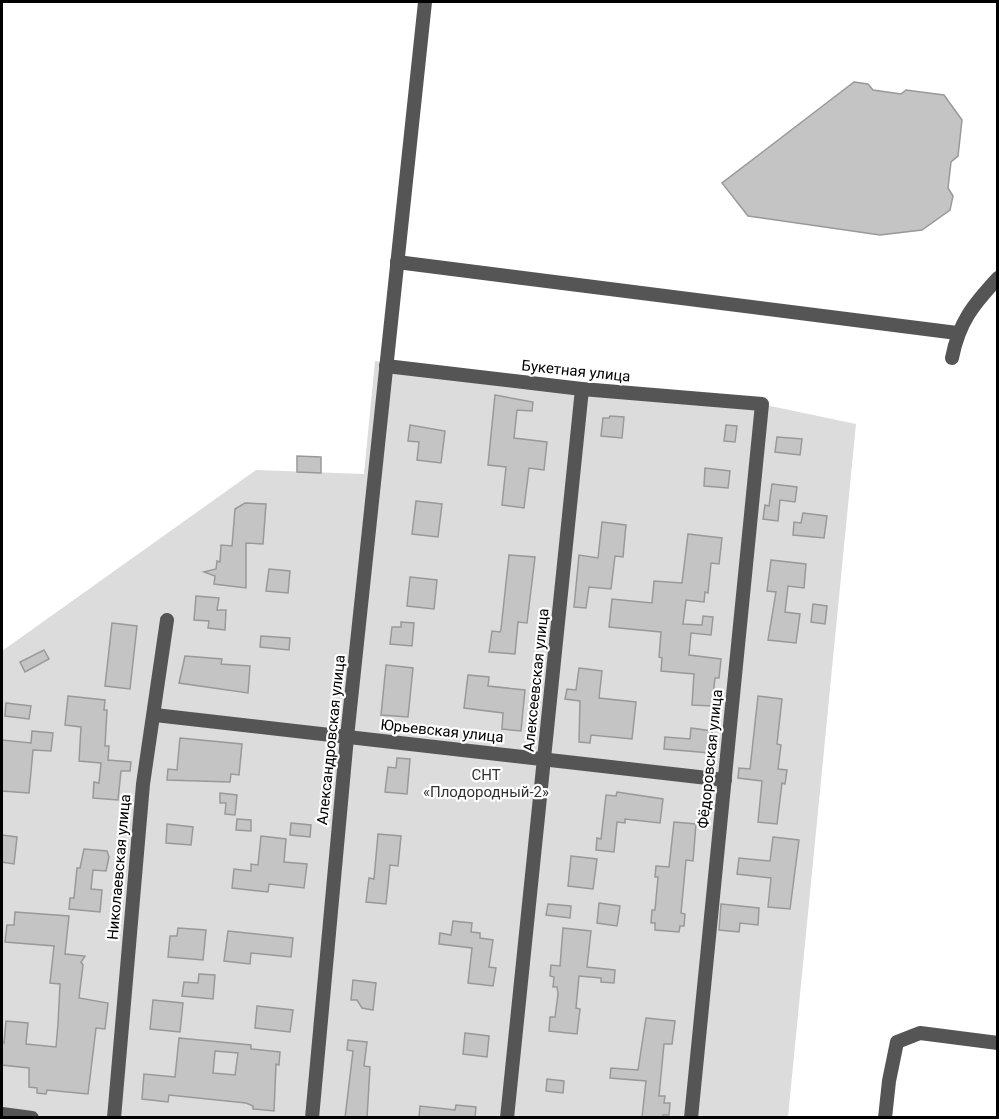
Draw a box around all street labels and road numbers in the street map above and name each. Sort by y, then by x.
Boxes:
street label: Букетная улица [521,356,631,386]
street label: Алексеевская улица [520,607,552,753]
street label: Александровская улица [313,654,349,826]
street label: Фёдоровская улица [694,688,726,830]
street label: Юрьевская улица [380,716,504,746]
street label: Николаевская улица [104,793,134,941]

